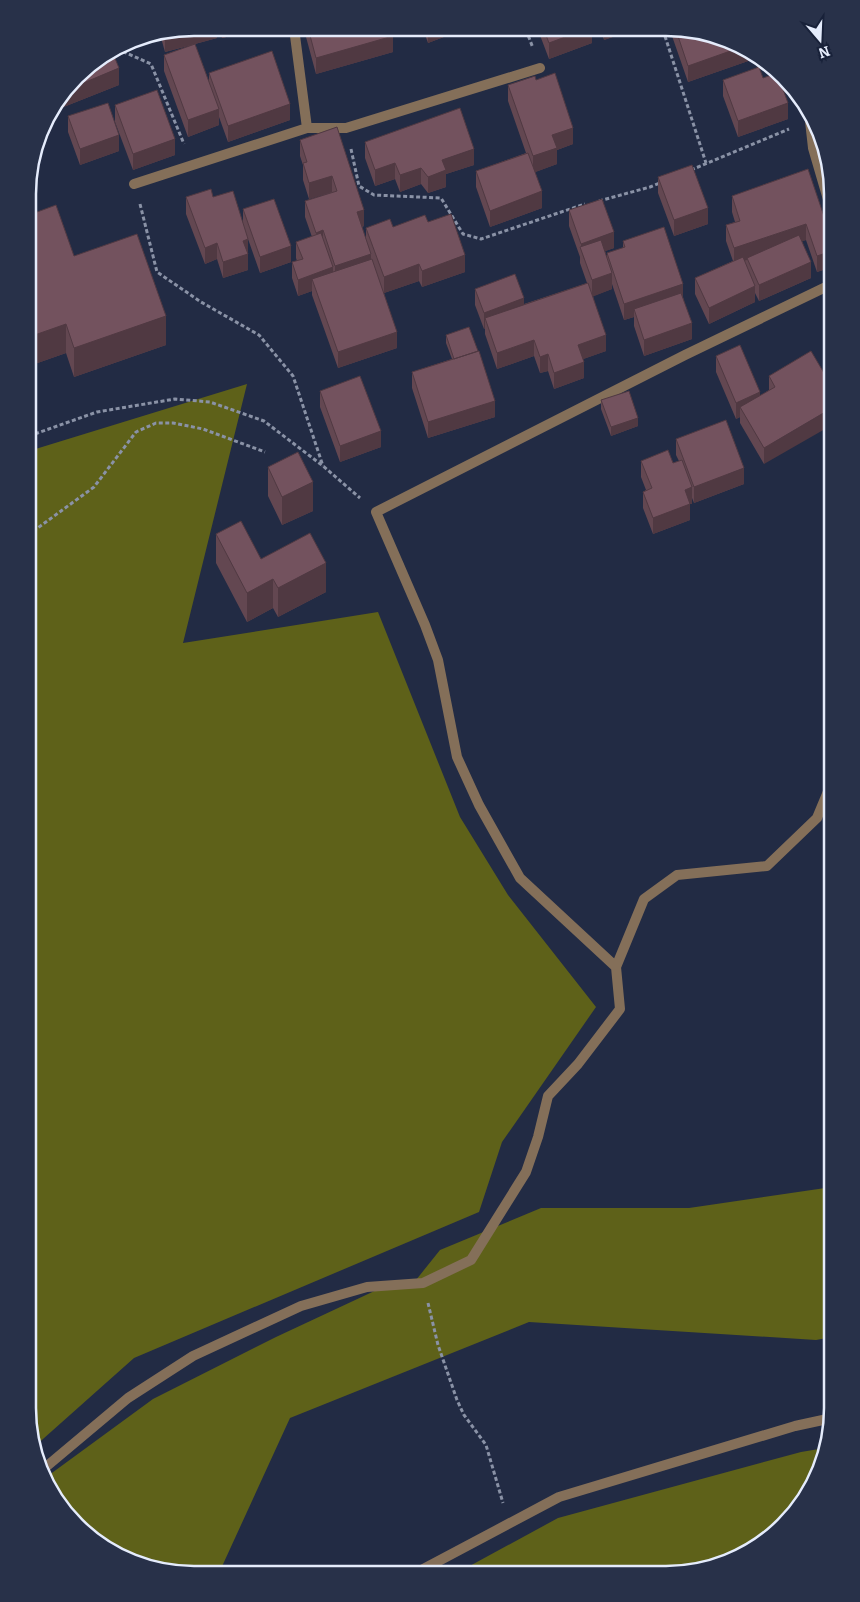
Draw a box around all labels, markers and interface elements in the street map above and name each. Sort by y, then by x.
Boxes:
north arrow [795,15,845,65]
text: N [816,42,832,62]

